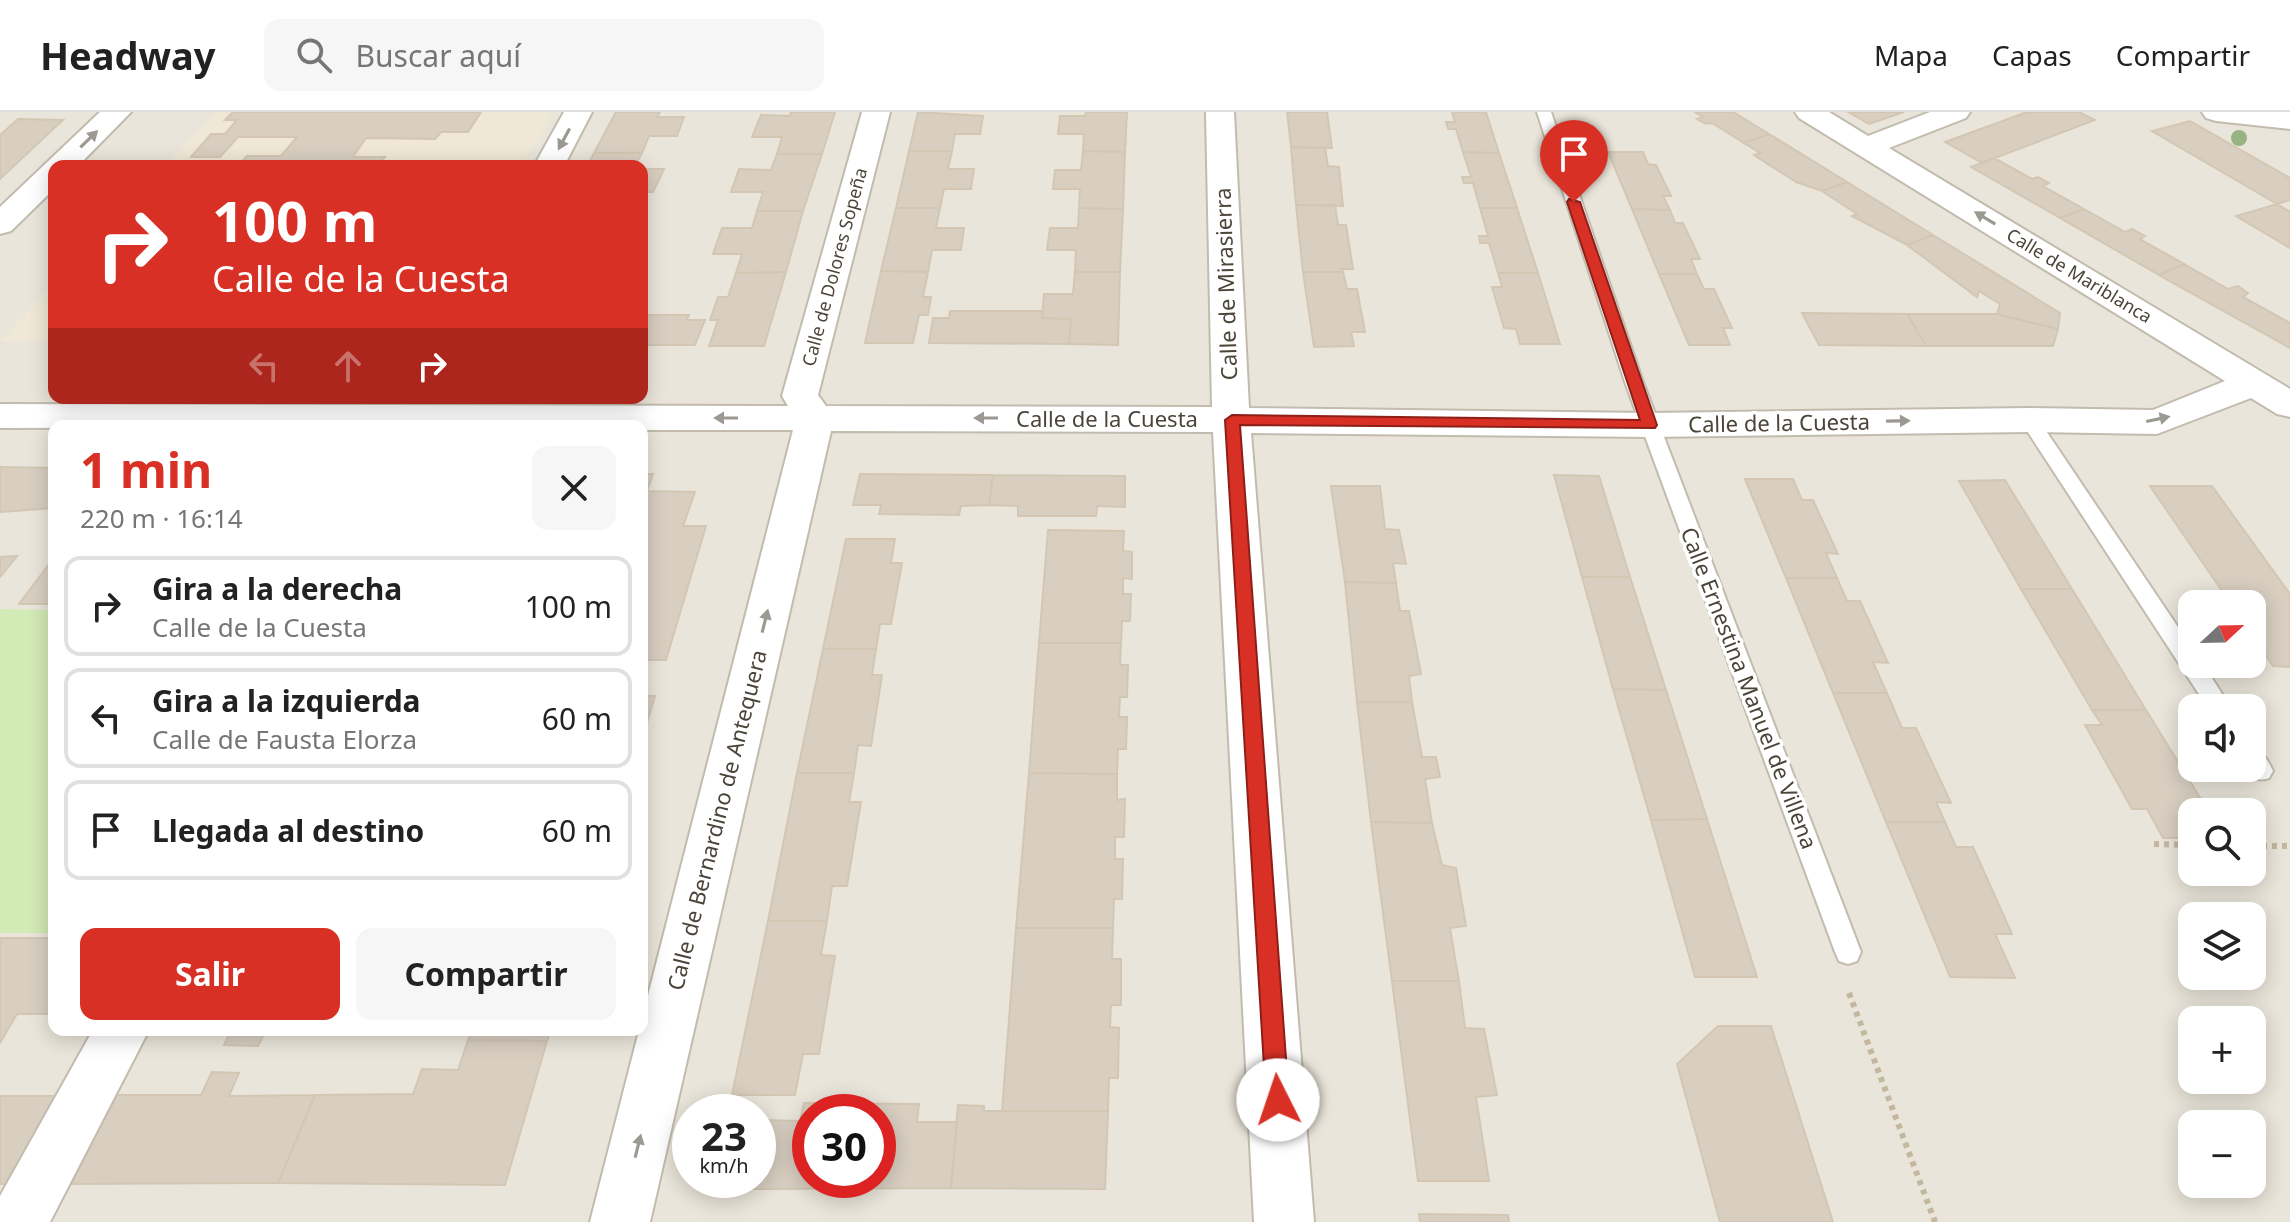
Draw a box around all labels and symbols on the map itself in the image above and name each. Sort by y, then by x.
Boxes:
pin [1540,120,1608,202]
one-way arrow [557,128,571,150]
one-way arrow [79,130,98,149]
street label: Calle de Dolores Sopeña [796,165,872,369]
street label: Calle de Mirasierra [1207,187,1243,381]
one-way arrow [1974,211,1996,225]
street label: Calle de Mariblanca [2002,222,2157,328]
street label: Calle de la Cuesta [1016,403,1198,433]
street label: Calle de la Cuesta [1688,405,1870,439]
one-way arrow [713,411,738,424]
one-way arrow [973,412,998,424]
one-way arrow [2145,412,2170,425]
one-way arrow [1886,415,1911,428]
street label: Calle Ernestina Manuel de Villena [1675,522,1825,853]
north arrow [2178,590,2266,678]
one-way arrow [759,609,772,634]
street label: Calle de Bernardino de Antequera [659,646,773,993]
position arrow [1236,1058,1320,1142]
speed limit sign: 30 [792,1094,896,1198]
one-way arrow [632,1134,645,1159]

